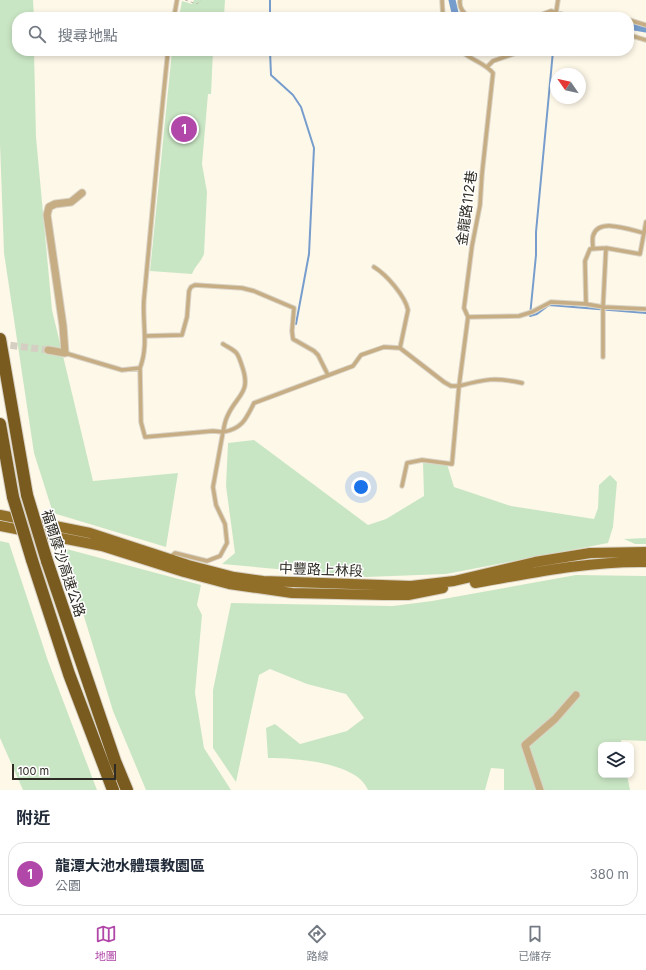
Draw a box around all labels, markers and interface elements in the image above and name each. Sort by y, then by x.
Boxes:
search box [12,12,634,56]
icon: search [26,23,48,45]
text: 搜尋地點 [58,26,118,45]
north arrow [550,68,586,104]
pin: 1 [171,114,197,144]
street label: 金龍路112巷 [452,169,480,247]
your location [351,477,371,497]
street label: 福爾摩沙高速公路 [39,507,89,619]
street label: 中豐路上林段 [279,559,363,579]
map controls [598,742,634,778]
button: layers [598,742,634,778]
scale bar [12,762,116,781]
text: 100 m [18,764,49,778]
text: 附近 [16,808,50,828]
text: 龍潭大池水體環教園區 [55,856,205,875]
text: 1 [27,866,33,882]
text: 380 m [590,866,629,882]
text: 公園 [55,877,81,893]
tab: 地圖 [95,923,117,963]
tab: 路線 [306,923,328,963]
tab: 已儲存 [518,923,551,963]

